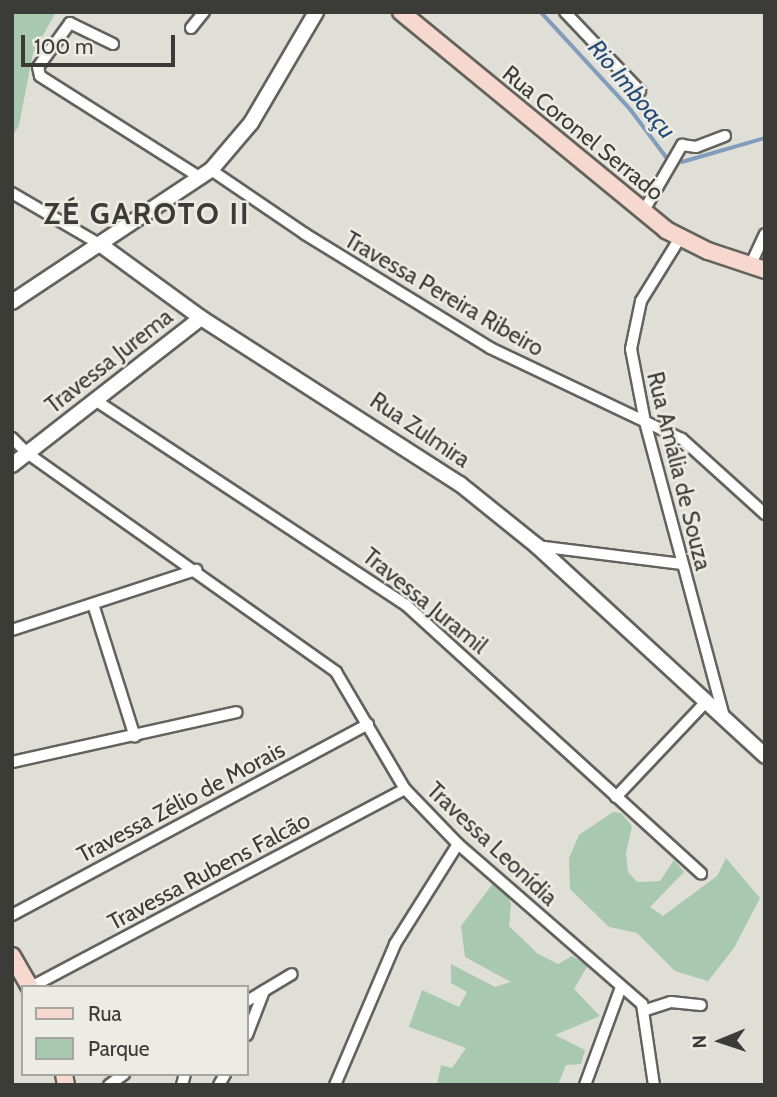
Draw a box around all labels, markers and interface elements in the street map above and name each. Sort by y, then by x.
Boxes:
scale bar [24,21,178,65]
text: 100 m [34,34,93,59]
water label: Rio Imboaçu [582,34,682,144]
street label: Rua Coronel Serrado [497,60,669,206]
district label: ZÉ GAROTO II [45,196,249,232]
street label: Travessa Pereira Ribeiro [340,226,548,362]
street label: Travessa Jurema [40,303,178,419]
street label: Rua Amália de Souza [641,369,717,573]
street label: Rua Zulmira [365,387,475,473]
street label: Travessa Juramil [357,542,493,660]
street label: Travessa Zélio de Morais [72,736,290,868]
street label: Travessa Leonídia [421,777,563,911]
street label: Travessa Rubens Falcão [103,806,315,936]
legend [21,985,248,1076]
text: Rua [88,1001,122,1026]
north arrow [686,1006,756,1076]
text: N [688,1035,711,1049]
text: Parque [88,1036,150,1061]

